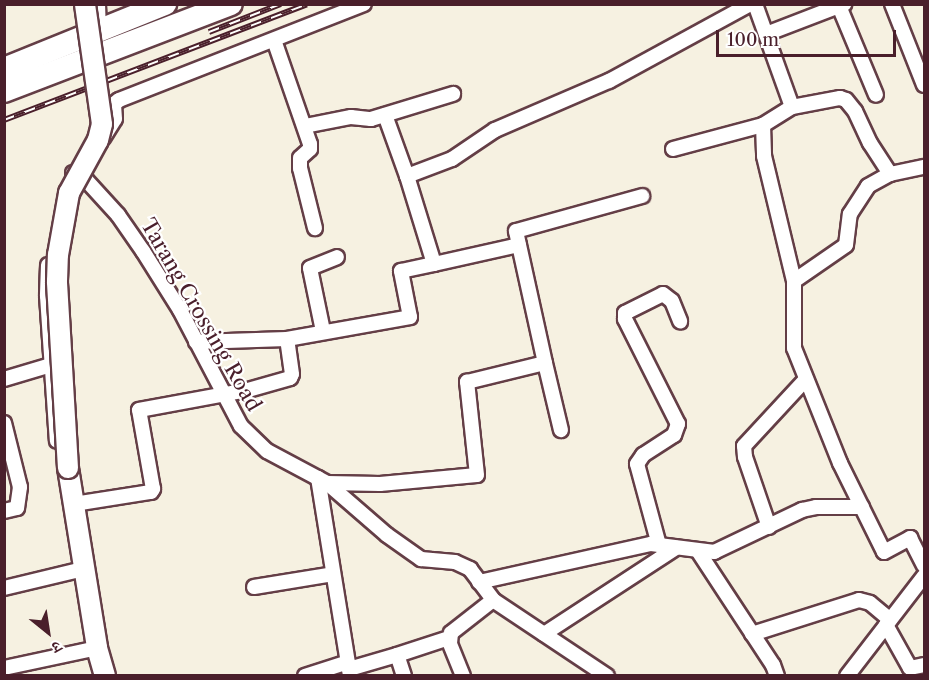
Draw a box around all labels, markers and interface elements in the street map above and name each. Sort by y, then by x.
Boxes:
scale bar [719,18,899,56]
text: 100 m [727,29,779,51]
street label: Tarang Crossing Road [135,214,267,416]
north arrow [18,602,78,662]
text: उ [48,637,66,658]

